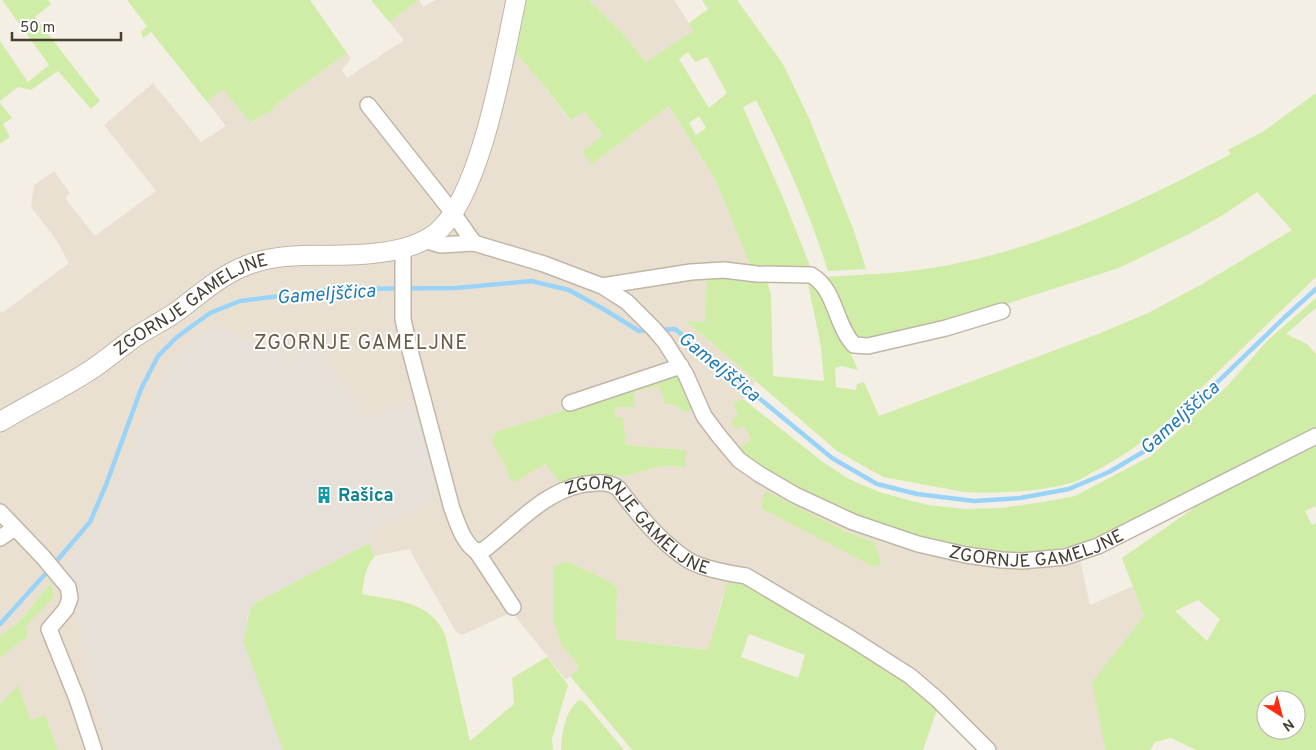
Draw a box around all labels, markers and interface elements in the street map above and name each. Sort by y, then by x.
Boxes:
scale bar [12,10,121,42]
text: 50 m [20,19,55,38]
street label: ZGORNJE GAMELJNE [110,249,270,362]
water label: Gameljščica [276,280,376,310]
water label: Gameljščica [673,327,765,408]
district label: ZGORNJE GAMELJNE [254,331,468,357]
water label: Gameljščica [1136,376,1225,460]
street label: ZGORNJE GAMELJNE [562,472,712,581]
building icon: Rašica [314,485,334,505]
place label: Rašica [338,485,394,508]
street label: ZGORNJE GAMELJNE [946,525,1128,574]
north arrow [1256,690,1306,740]
text: N [1279,714,1297,734]

